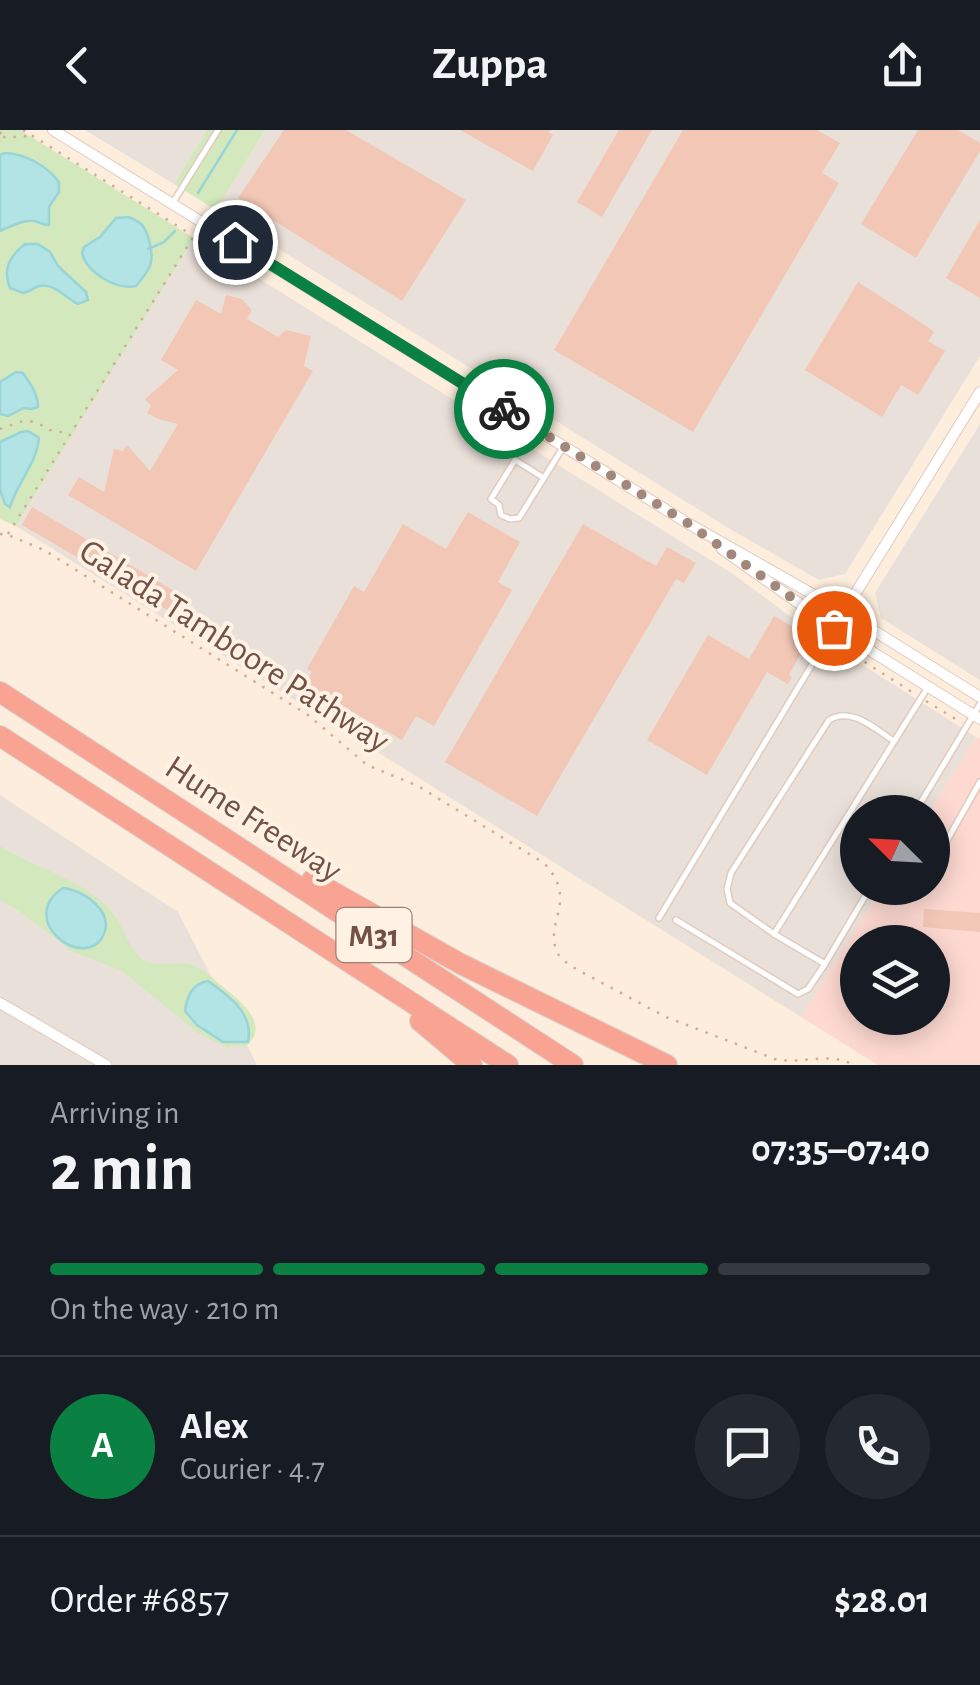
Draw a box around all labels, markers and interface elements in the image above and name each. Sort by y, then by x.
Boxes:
icon: back [50,38,105,93]
icon: share [875,38,930,93]
text: Zuppa [432,42,548,87]
pin [193,200,278,285]
icon: home [208,215,263,270]
courier [454,359,554,459]
icon: bike [477,382,532,437]
street label: Galada Tamboore Pathway [73,533,395,759]
pin [792,586,877,671]
icon: bag [807,601,862,656]
street label: Hume Freeway [159,750,348,889]
north arrow [840,795,950,905]
map controls [840,795,950,1035]
road number: M31 [336,908,412,962]
button: layers [840,925,950,1035]
text: Arriving in [50,1097,179,1129]
text: 07:35–07:40 [751,1131,930,1169]
text: 2 min [50,1137,194,1202]
text: On the way · 210 m [50,1293,279,1325]
button: chat [695,1394,800,1499]
button: phone [825,1394,930,1499]
text: Alex [180,1408,249,1446]
text: A [91,1427,114,1465]
text: Courier · 4.7 [180,1453,325,1485]
text: Order #6857 [50,1582,229,1620]
text: $28.01 [834,1582,930,1620]

